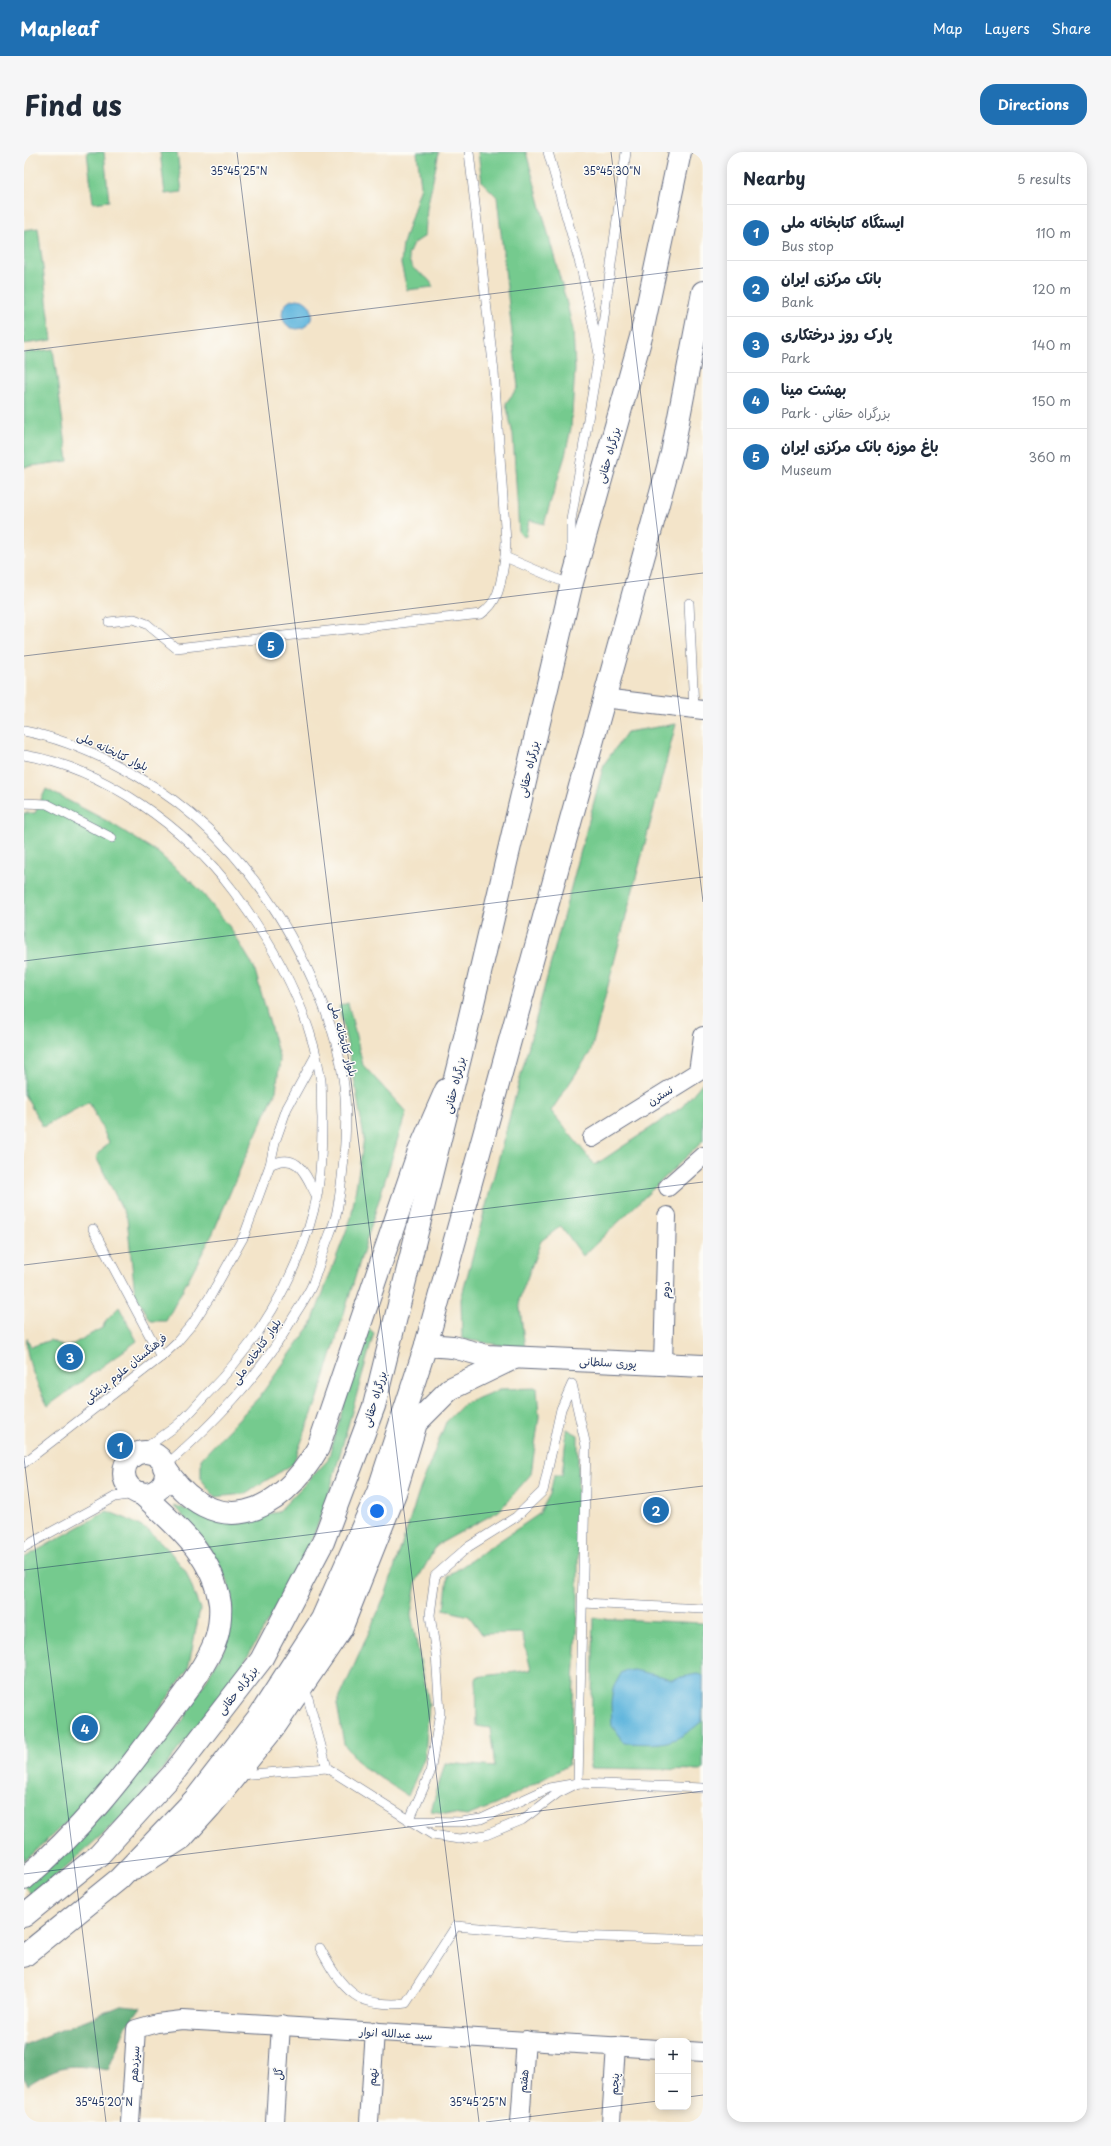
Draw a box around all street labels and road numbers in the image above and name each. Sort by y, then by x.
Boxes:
street label: بزرگراه حقانی [592,425,624,485]
street label: بلوار کتابخانه ملی [74,727,152,775]
street label: بزرگراه حقانی [513,739,543,799]
street label: بلوار کتابخانه ملی [326,1000,362,1078]
street label: بزرگراه حقانی [439,1055,469,1115]
street label: نسترن [644,1081,676,1109]
street label: دوم [656,1281,675,1299]
street label: بلوار کتابخانه ملی [227,1315,285,1387]
street label: فرهنگستان علوم پزشکی [80,1329,171,1408]
street label: پوری سلطانی [579,1352,637,1372]
street label: بزرگراه حقانی [357,1369,391,1429]
street label: بزرگراه حقانی [212,1662,262,1718]
street label: سید عبدالله انوار [358,2023,433,2043]
street label: سیزدهم [125,2045,144,2083]
street label: گل [269,2067,287,2081]
street label: نهم [363,2067,382,2087]
street label: هفتم [514,2069,533,2094]
street label: پنجم [605,2073,624,2096]

